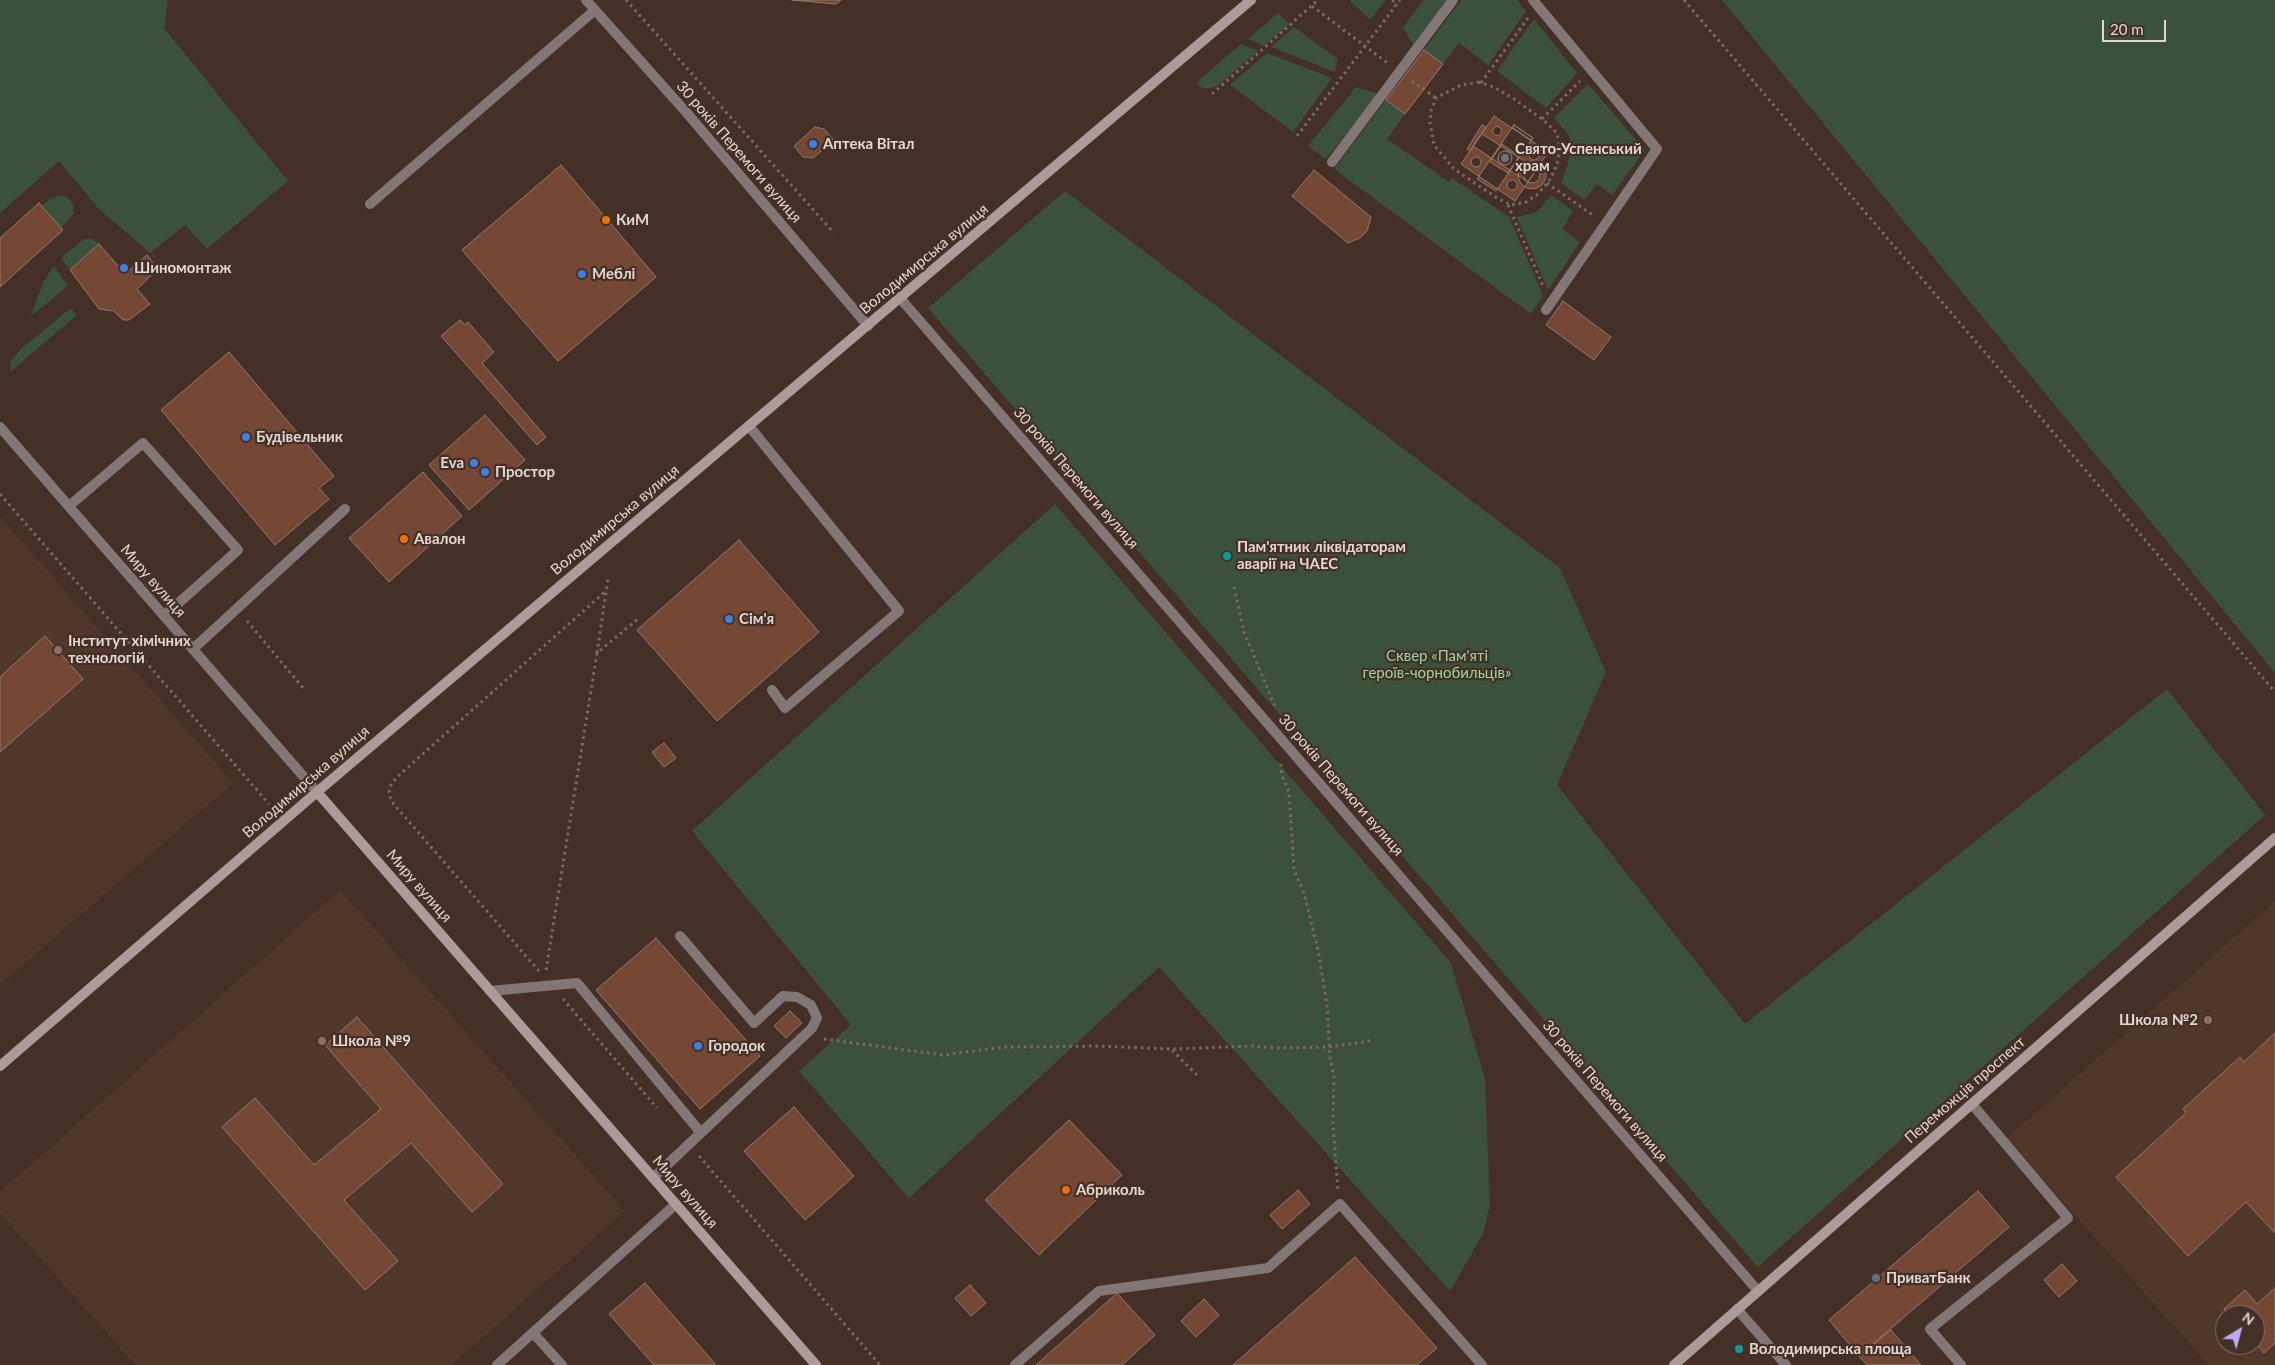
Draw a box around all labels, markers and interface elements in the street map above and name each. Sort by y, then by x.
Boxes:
scale bar [2105,10,2169,42]
text: 20 m [2110,20,2144,38]
street label: 30 років Перемоги вулиця [673,78,805,226]
place label: Аптека Вітал [823,135,915,153]
marker: Аптека Вітал [807,138,819,150]
place label: Свято-Успенський храм [1515,140,1642,175]
marker: Свято-Успенський храм [1499,152,1511,164]
street label: Володимирська вулиця [856,200,992,318]
place label: КиМ [616,211,649,229]
marker: КиМ [600,214,612,226]
place label: Шиномонтаж [134,259,231,277]
marker: Шиномонтаж [118,262,130,274]
place label: Меблі [592,265,635,283]
marker: Меблі [576,268,588,280]
street label: 30 років Перемоги вулиця [1010,404,1142,552]
place label: Будівельник [256,428,343,446]
marker: Будівельник [240,431,252,443]
place label: Eva [440,454,464,472]
marker: Eva [468,457,480,469]
street label: Володимирська вулиця [547,461,683,579]
place label: Простор [495,463,555,481]
marker: Простор [479,466,491,478]
place label: Авалон [414,530,466,548]
marker: Авалон [398,533,410,545]
place label: Пам'ятник ліквідаторам аварії на ЧАЕС [1237,538,1406,573]
street label: Миру вулиця [117,541,189,621]
marker: Пам'ятник ліквідаторам аварії на ЧАЕС [1221,550,1233,562]
place label: Сім'я [739,610,774,628]
marker: Сім'я [723,613,735,625]
place label: Інститут хімічних технологій [68,632,191,667]
marker: Інститут хімічних технологій [52,644,64,656]
park label: Сквер «Пам'яті героїв-чорнобильців» [1363,647,1511,682]
street label: 30 років Перемоги вулиця [1275,711,1407,859]
street label: Володимирська вулиця [239,722,373,842]
street label: Миру вулиця [383,846,455,926]
place label: Школа №2 [2119,1011,2198,1029]
marker: Школа №2 [2202,1014,2214,1026]
street label: 30 років Перемоги вулиця [1539,1017,1671,1165]
place label: Школа №9 [332,1032,411,1050]
street label: Переможців проспект [1901,1033,2029,1147]
marker: Школа №9 [316,1035,328,1047]
place label: Городок [708,1037,765,1055]
marker: Городок [692,1040,704,1052]
street label: Миру вулиця [649,1152,721,1232]
place label: Абриколь [1076,1181,1145,1199]
marker: Абриколь [1060,1184,1072,1196]
place label: ПриватБанк [1886,1269,1971,1287]
marker: ПриватБанк [1870,1272,1882,1284]
north arrow [2215,1305,2265,1355]
text: N [2239,1308,2258,1328]
place label: Володимирська площа [1749,1340,1912,1358]
marker: Володимирська площа [1733,1343,1745,1355]

